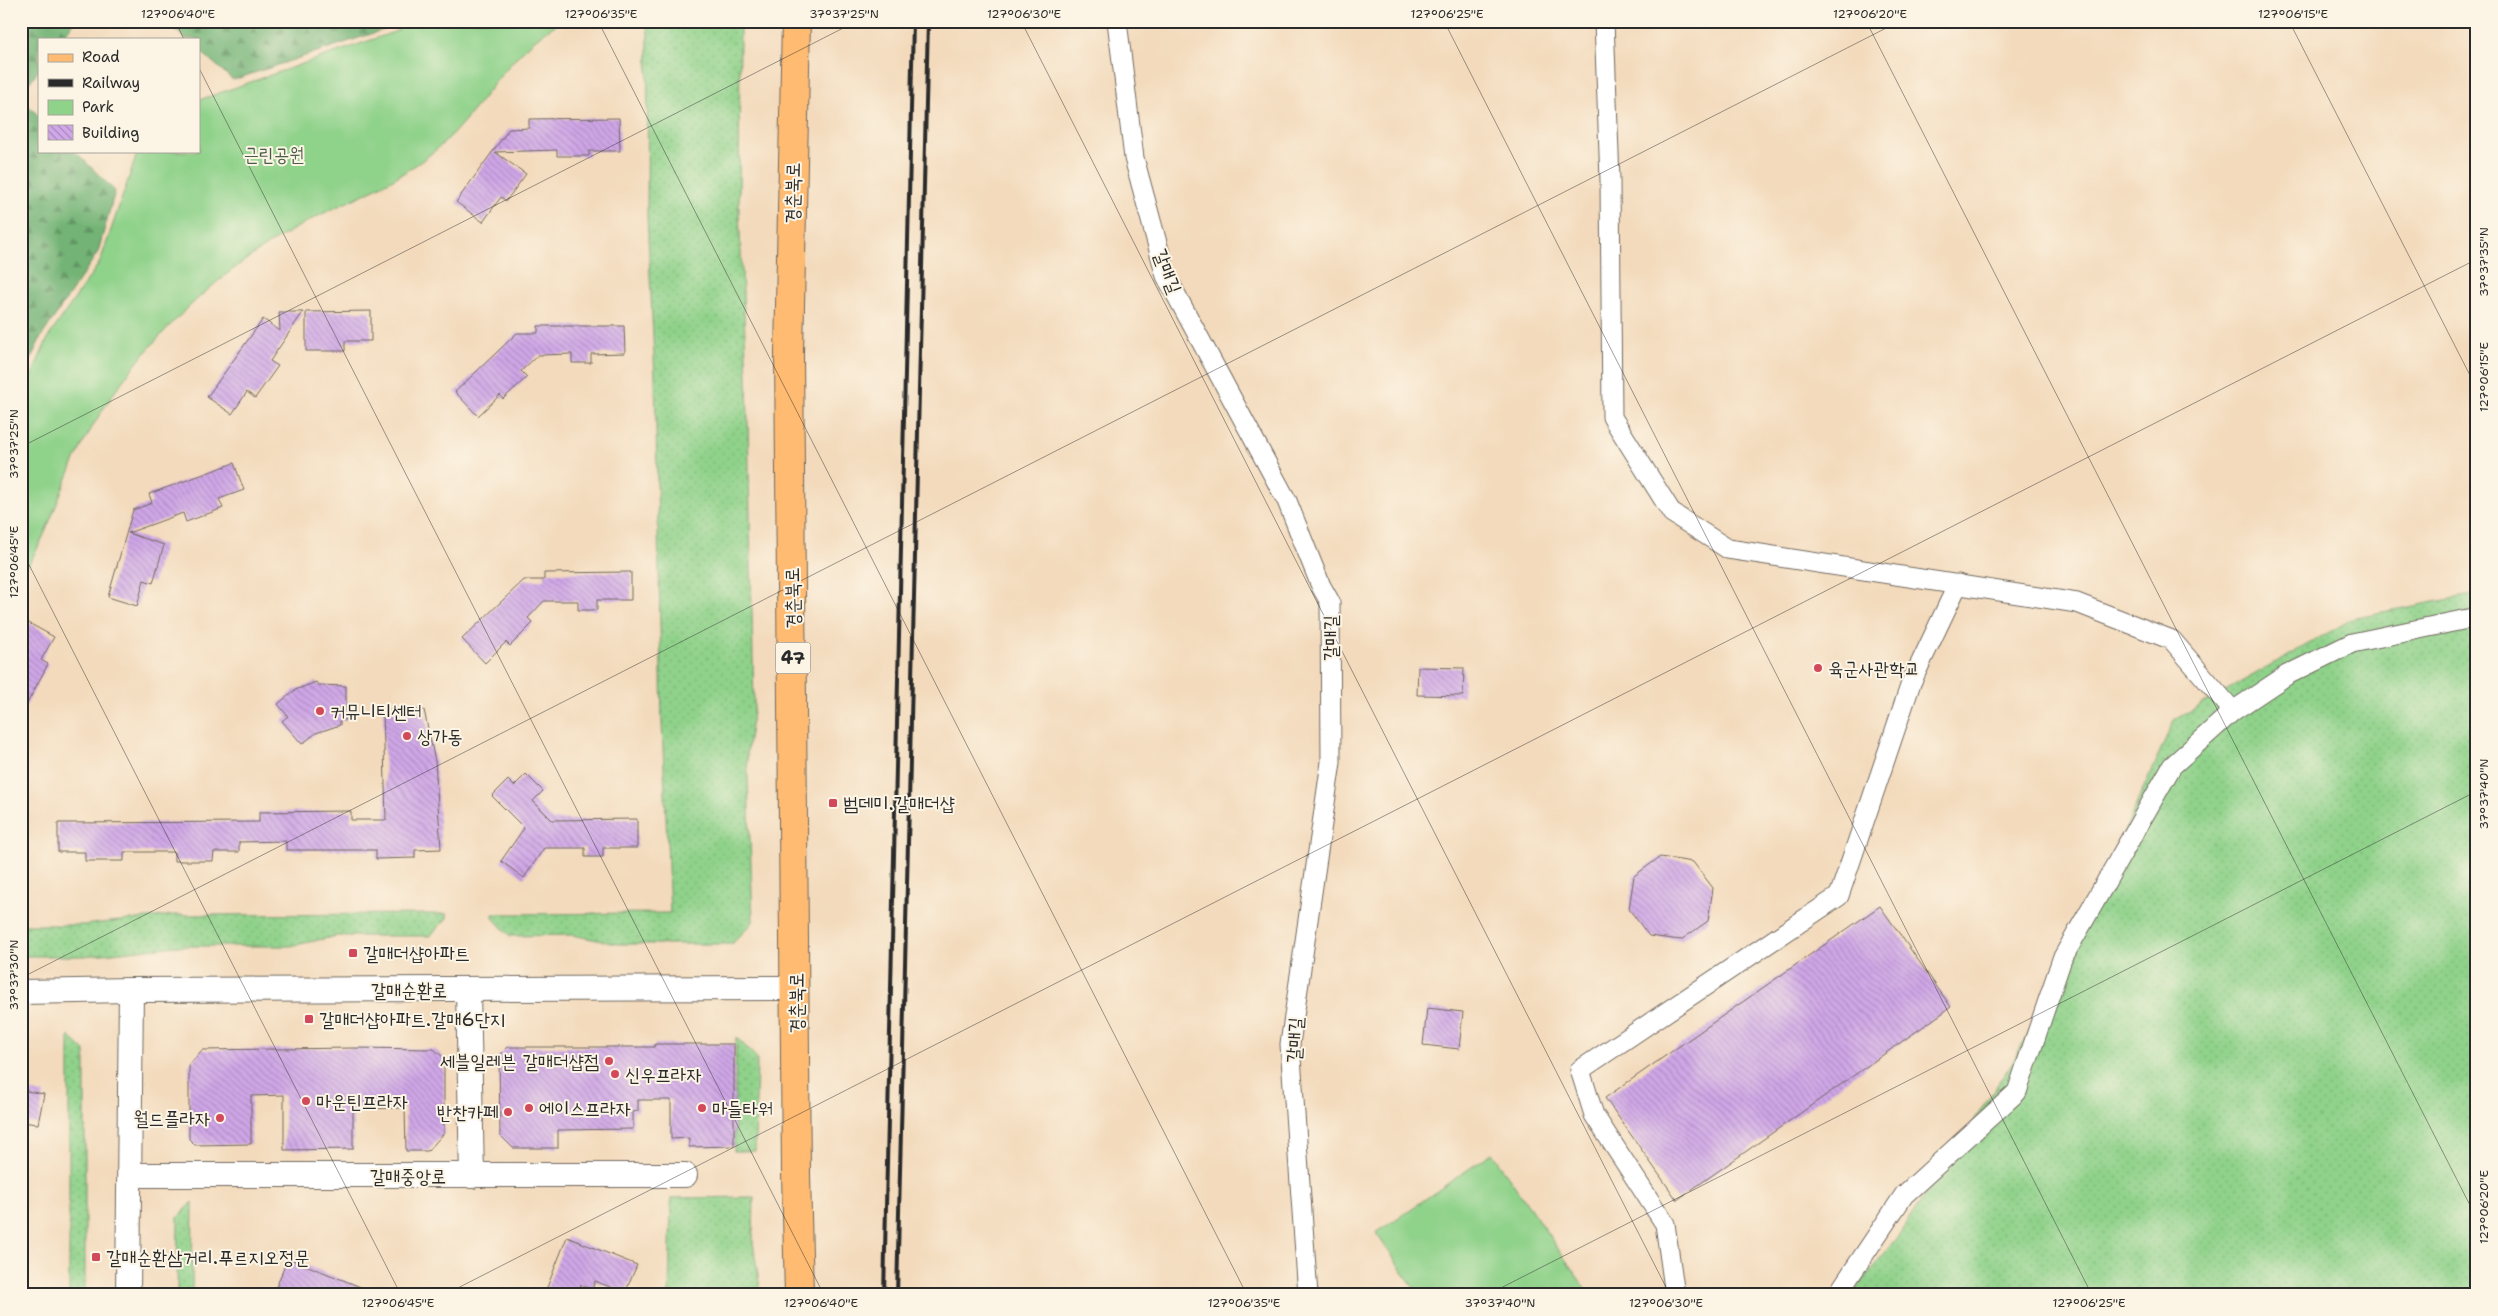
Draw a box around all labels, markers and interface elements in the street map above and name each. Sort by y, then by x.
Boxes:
text: 127°06'40"E [141,6,215,22]
text: 127°06'35"E [565,6,637,22]
text: 37°37'25"N [809,6,879,22]
text: 127°06'30"E [987,6,1061,22]
text: 127°06'25"E [1411,6,1483,22]
text: 127°06'20"E [1833,6,1907,22]
text: 127°06'15"E [2258,6,2328,22]
legend [38,38,200,152]
text: Road [82,47,120,67]
text: Railway [82,73,140,93]
text: Park [82,97,114,117]
text: Building [82,123,139,143]
park label: 근린공원 [243,142,305,167]
street label: 경춘북로 [779,162,806,224]
text: 37°37'35"N [2476,227,2492,297]
street label: 갈매길 [1148,245,1187,297]
text: 127°06'15"E [2476,342,2492,412]
text: 37°37'25"N [6,409,22,479]
text: 127°06'45"E [6,526,22,598]
street label: 경춘북로 [779,567,806,629]
street label: 갈매길 [1318,615,1343,661]
road number: 47 [776,642,810,674]
place label: 육군사관학교 [1828,656,1920,681]
marker: 육군사관학교 [1812,662,1824,674]
place label: 커뮤니티센터 [330,699,422,724]
marker: 커뮤니티센터 [314,705,326,717]
place label: 상가동 [417,724,463,749]
marker: 상가동 [401,730,413,742]
text: 37°37'40"N [2476,759,2492,829]
place label: 범데미.갈매더샵 [843,791,955,816]
marker: 범데미.갈매더샵 [827,797,839,809]
text: 37°37'30"N [6,940,22,1011]
place label: 갈매더샵아파트 [363,941,470,966]
marker: 갈매더샵아파트 [347,947,359,959]
street label: 경춘북로 [784,972,809,1034]
street label: 갈매순환로 [371,978,447,1003]
place label: 갈매더샵아파트.갈매6단지 [319,1007,505,1032]
marker: 갈매더샵아파트.갈매6단지 [303,1013,315,1025]
street label: 갈매길 [1281,1016,1308,1064]
place label: 세블일레븐 갈매더샵점 [440,1049,599,1074]
marker: 세블일레븐 갈매더샵점 [603,1055,615,1067]
place label: 신우프라자 [625,1062,701,1087]
marker: 신우프라자 [609,1068,621,1080]
place label: 마운틴프라자 [316,1089,408,1114]
marker: 마운틴프라자 [300,1095,312,1107]
place label: 에이스프라자 [539,1096,631,1121]
place label: 마들타워 [712,1096,773,1121]
place label: 반찬카페 [437,1100,498,1125]
marker: 에이스프라자 [523,1102,535,1114]
marker: 마들타워 [696,1102,708,1114]
place label: 월드플라자 [134,1106,210,1131]
marker: 반찬카페 [502,1106,514,1118]
marker: 월드플라자 [214,1112,226,1124]
street label: 갈매중앙로 [370,1164,446,1189]
text: 127°06'20"E [2476,1170,2492,1244]
place label: 갈매순환삼거리.푸르지오정문 [106,1245,310,1270]
marker: 갈매순환삼거리.푸르지오정문 [90,1251,102,1263]
text: 127°06'45"E [362,1295,434,1311]
text: 127°06'40"E [784,1295,858,1311]
text: 127°06'35"E [1208,1295,1280,1311]
text: 37°37'40"N [1465,1295,1535,1311]
text: 127°06'30"E [1629,1295,1703,1311]
text: 127°06'25"E [2053,1295,2125,1311]

